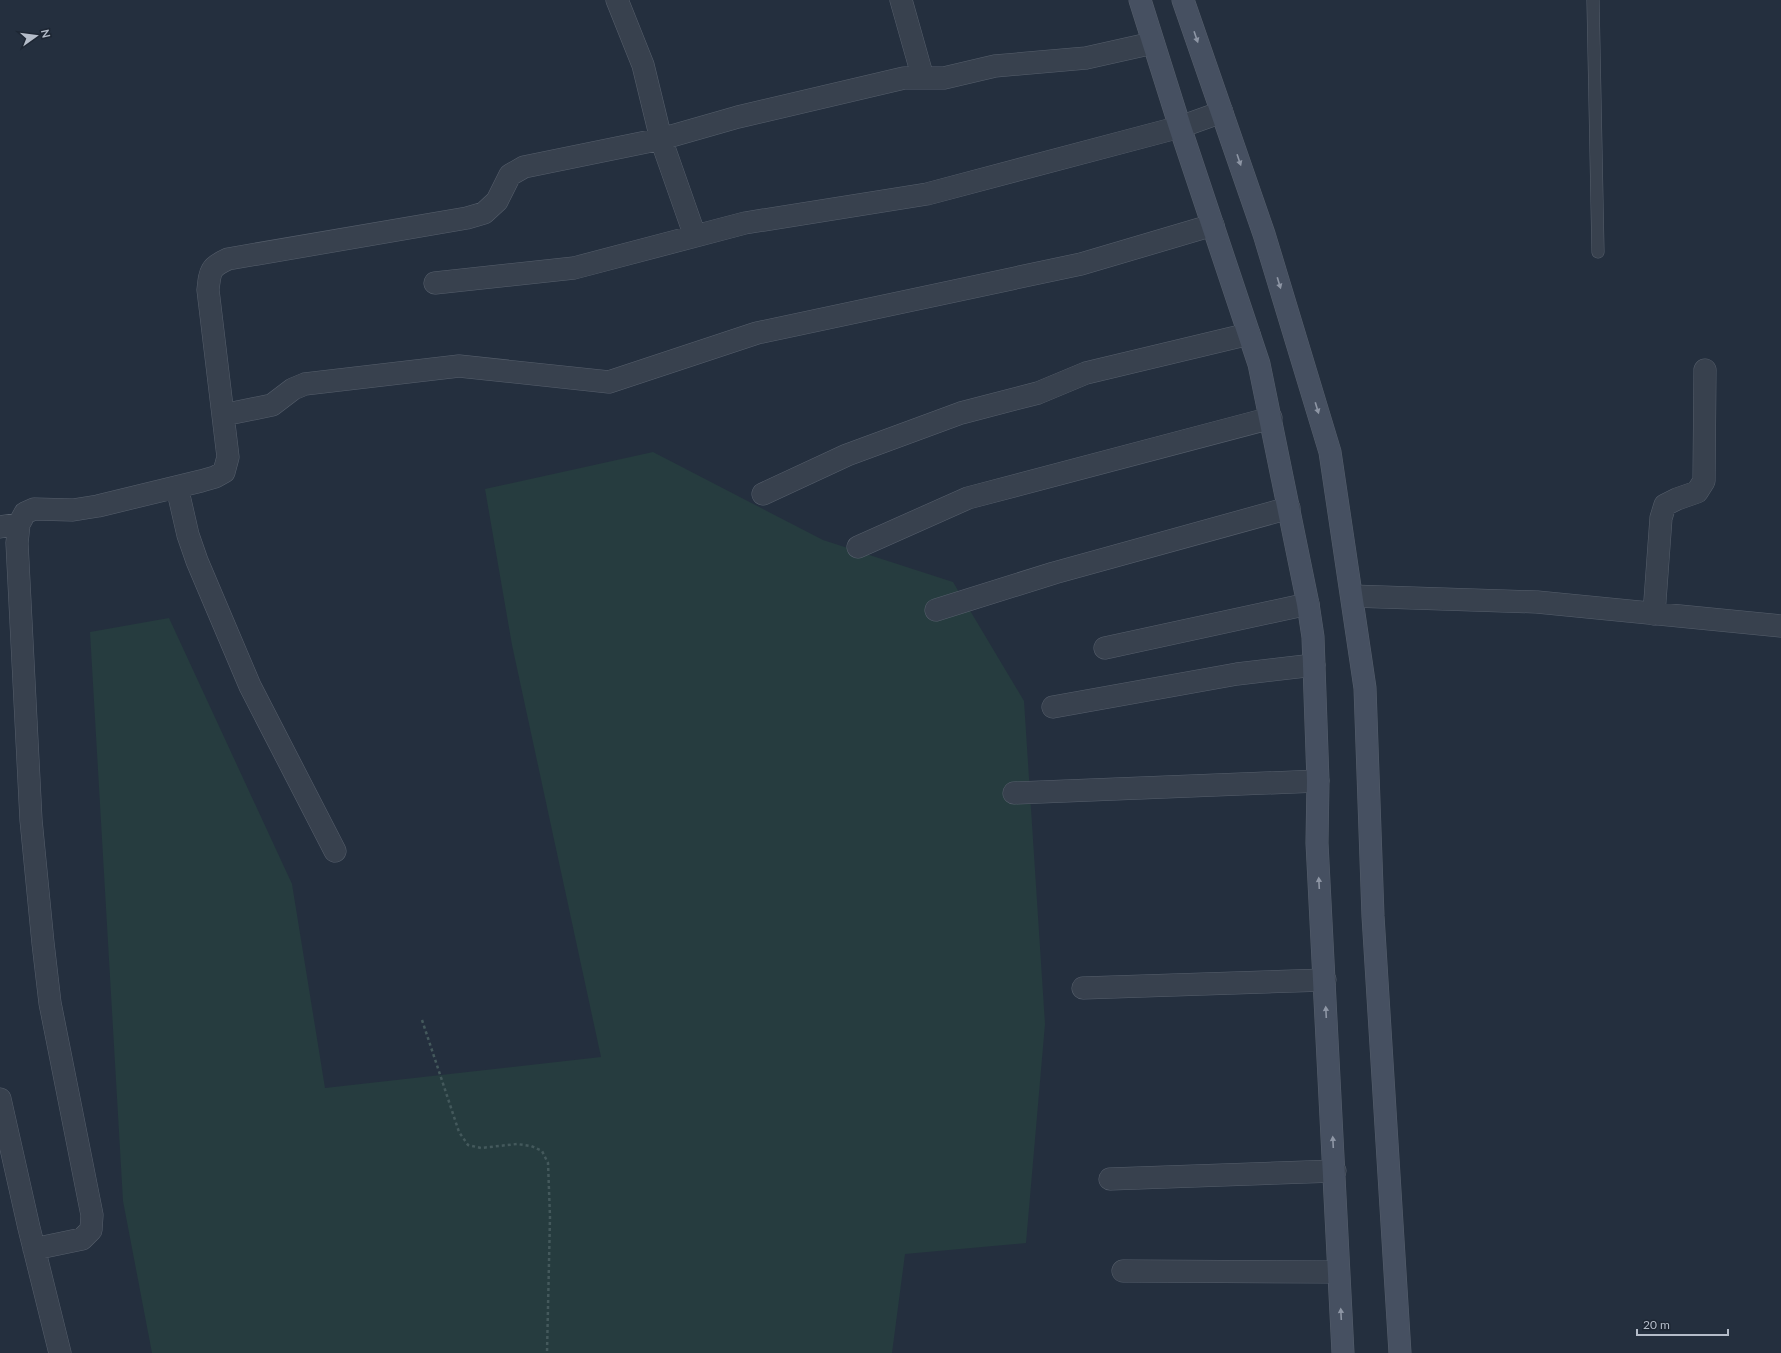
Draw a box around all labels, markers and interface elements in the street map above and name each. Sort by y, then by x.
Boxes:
north arrow [16,16,56,56]
text: N [39,28,54,39]
one-way arrow [1193,31,1199,43]
one-way arrow [1236,154,1242,166]
one-way arrow [1276,278,1282,290]
one-way arrow [1314,402,1320,414]
one-way arrow [1316,877,1323,889]
one-way arrow [1323,1006,1330,1018]
one-way arrow [1330,1135,1336,1148]
one-way arrow [1337,1308,1344,1320]
scale bar [1637,1311,1728,1337]
text: 20 m [1643,1317,1670,1332]

